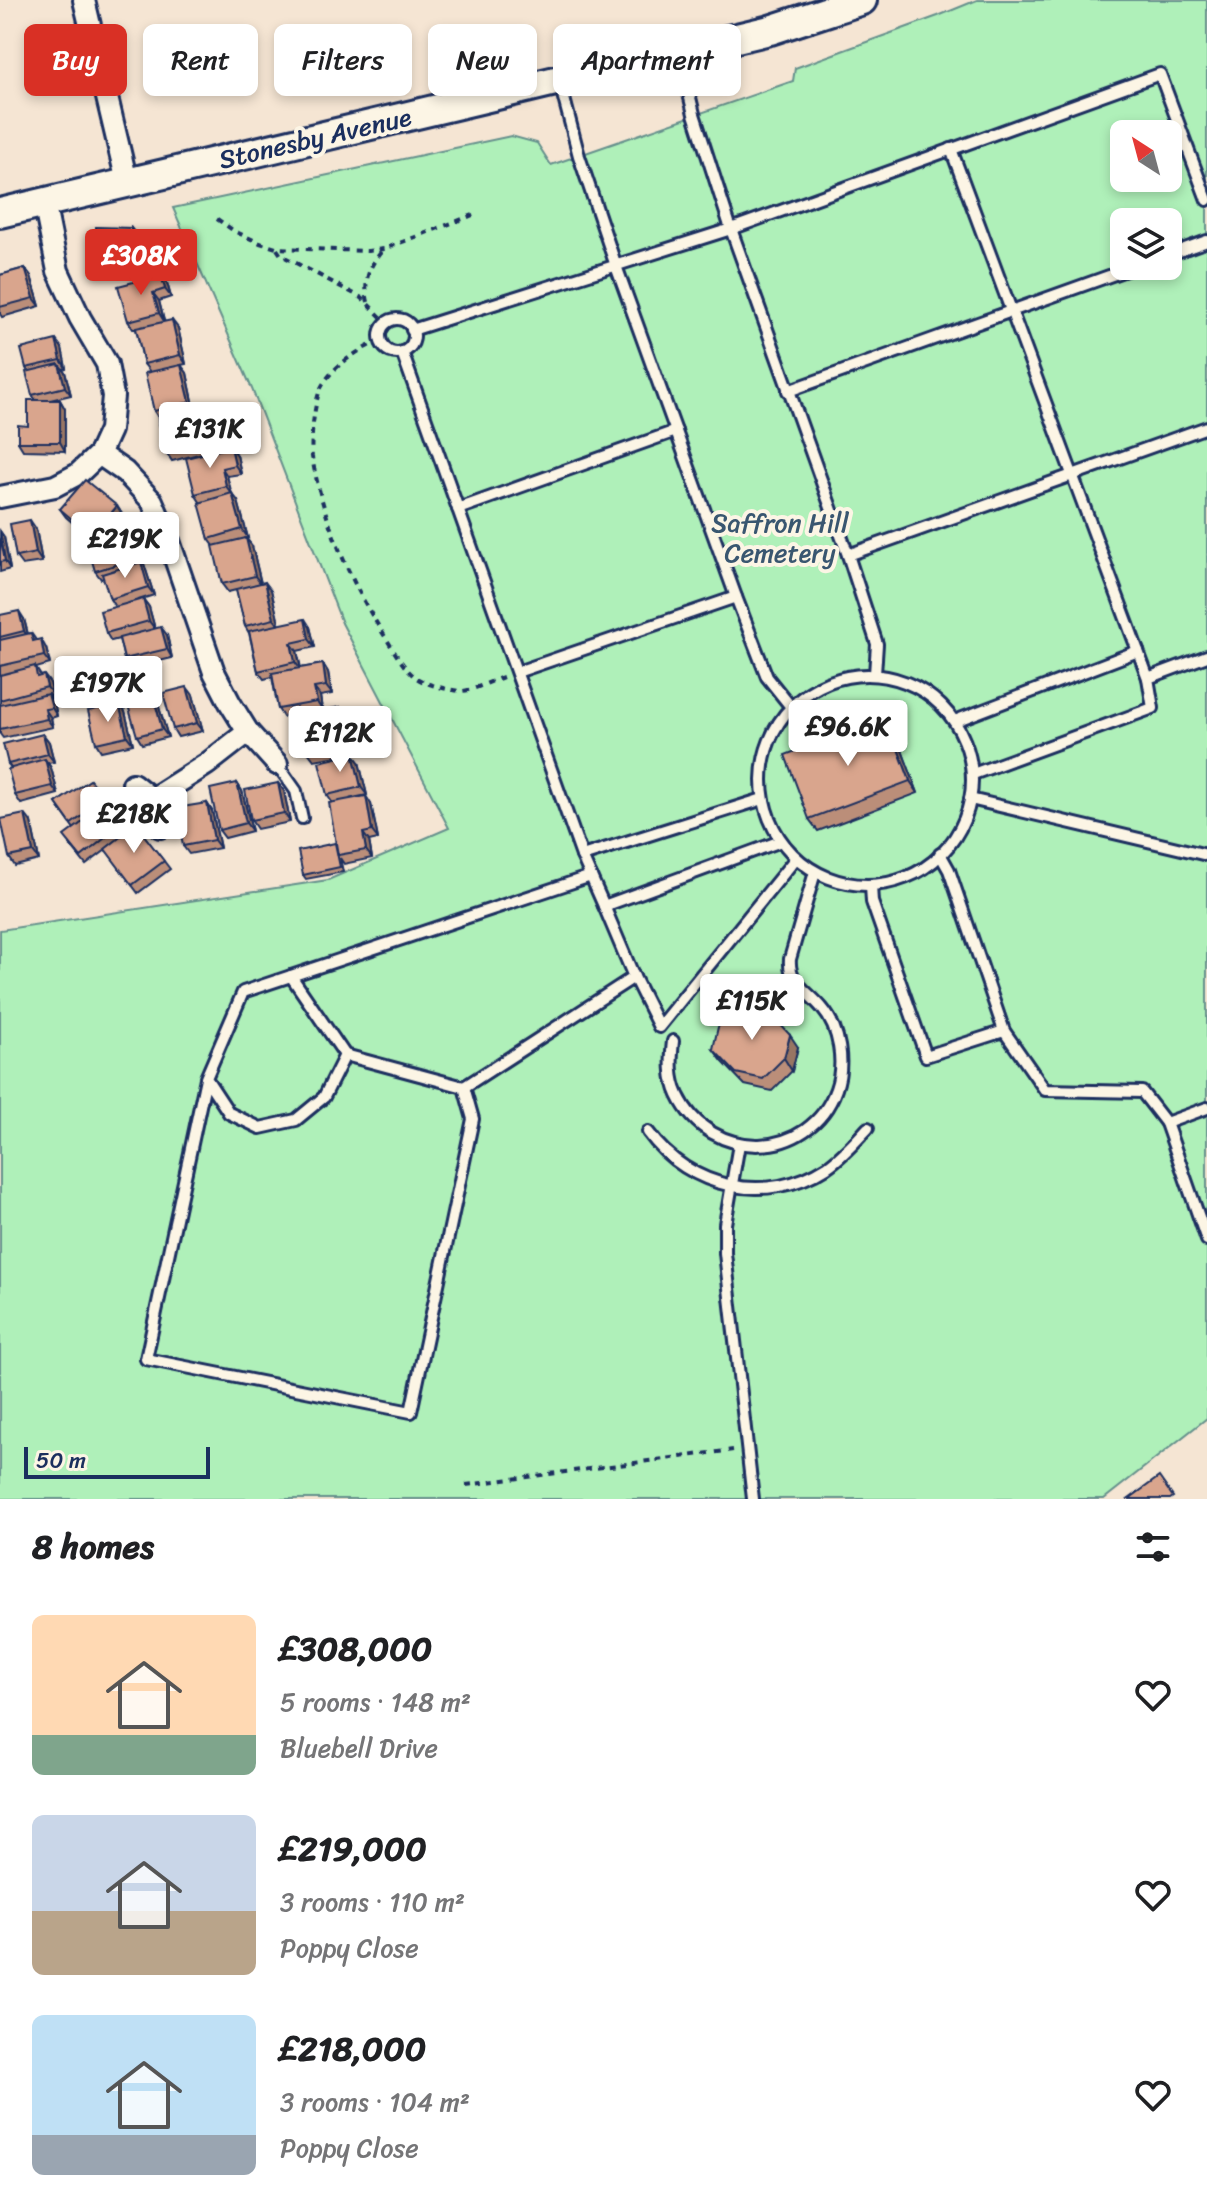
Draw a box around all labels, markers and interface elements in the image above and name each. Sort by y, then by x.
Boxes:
chip: Buy [24,24,127,96]
chip: Rent [143,24,258,96]
chip: Filters [274,24,412,96]
chip: New [428,24,537,96]
chip: Apartment [553,24,741,96]
street label: Stonesby Avenue [214,93,416,183]
north arrow [1110,120,1182,192]
map controls [1110,120,1182,280]
button: layers [1110,208,1182,280]
pin: £308K [85,229,197,297]
text: £308K [103,232,179,278]
pin: £131K [154,402,266,470]
text: £131K [177,405,243,451]
park label: Saffron Hill Cemetery [711,500,849,576]
pin: £219K [69,512,181,580]
text: £219K [89,515,161,561]
pin: £197K [52,656,164,724]
text: £197K [72,659,144,705]
pin: £96.6K [783,700,913,768]
text: £96.6K [807,703,889,749]
pin: £112K [284,706,396,774]
text: £112K [307,709,373,755]
pin: £218K [78,787,190,855]
text: £218K [98,790,170,836]
pin: £115K [696,974,808,1042]
text: £115K [718,977,786,1023]
text: 50 m [36,1441,86,1480]
scale bar [24,1443,210,1479]
text: 8 homes [32,1517,154,1577]
icon: filters [1131,1525,1175,1569]
text: £308,000 [280,1619,432,1679]
icon: home [96,1647,192,1743]
icon: heart [1131,1673,1175,1717]
text: 5 rooms · 148 m² [280,1679,471,1725]
text: Bluebell Drive [280,1725,438,1771]
text: £219,000 [280,1819,427,1879]
icon: home [96,1847,192,1943]
icon: heart [1131,1873,1175,1917]
text: 3 rooms · 110 m² [280,1879,465,1925]
text: Poppy Close [280,1925,419,1971]
text: £218,000 [280,2019,426,2079]
icon: home [96,2047,192,2143]
icon: heart [1131,2073,1175,2117]
text: 3 rooms · 104 m² [280,2079,470,2125]
text: Poppy Close [280,2125,419,2171]

